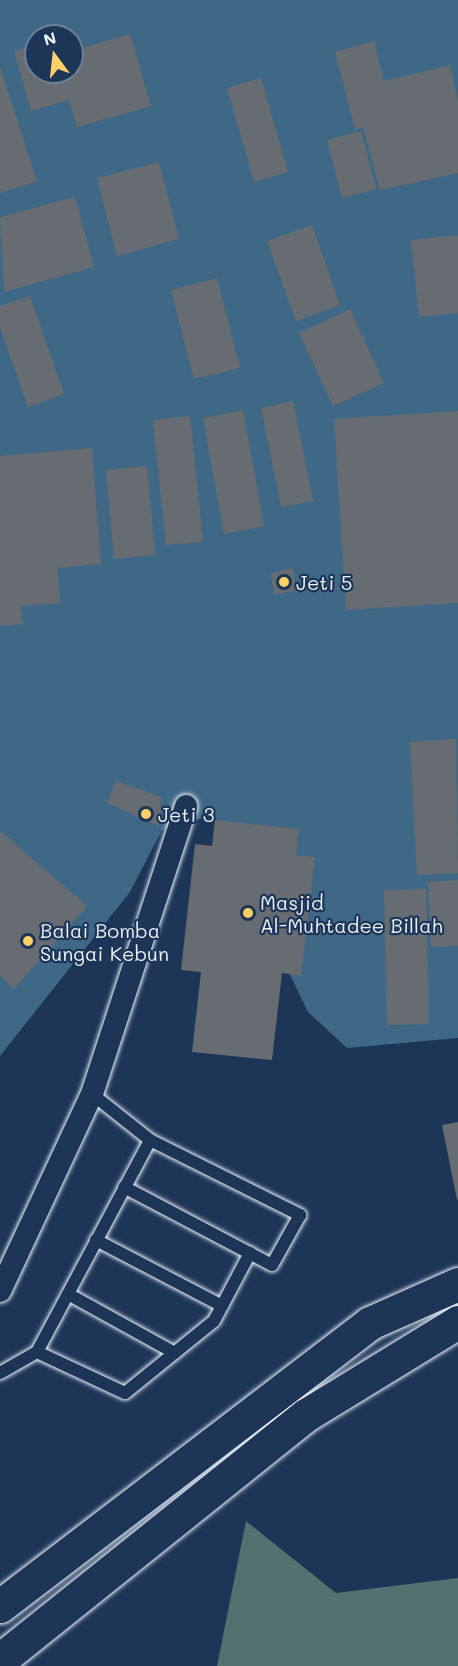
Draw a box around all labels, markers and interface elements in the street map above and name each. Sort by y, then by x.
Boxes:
north arrow [24,24,84,84]
text: N [41,26,58,50]
place label: Jeti 5 [296,570,352,594]
marker: Jeti 5 [277,575,291,589]
place label: Jeti 3 [158,802,214,826]
marker: Jeti 3 [139,807,153,821]
place label: Masjid Al-Muhtadee Billah [260,890,443,937]
marker: Masjid Al-Muhtadee Billah [241,906,255,920]
place label: Balai Bomba Sungai Kebun [40,918,169,965]
marker: Balai Bomba Sungai Kebun [21,934,35,948]

